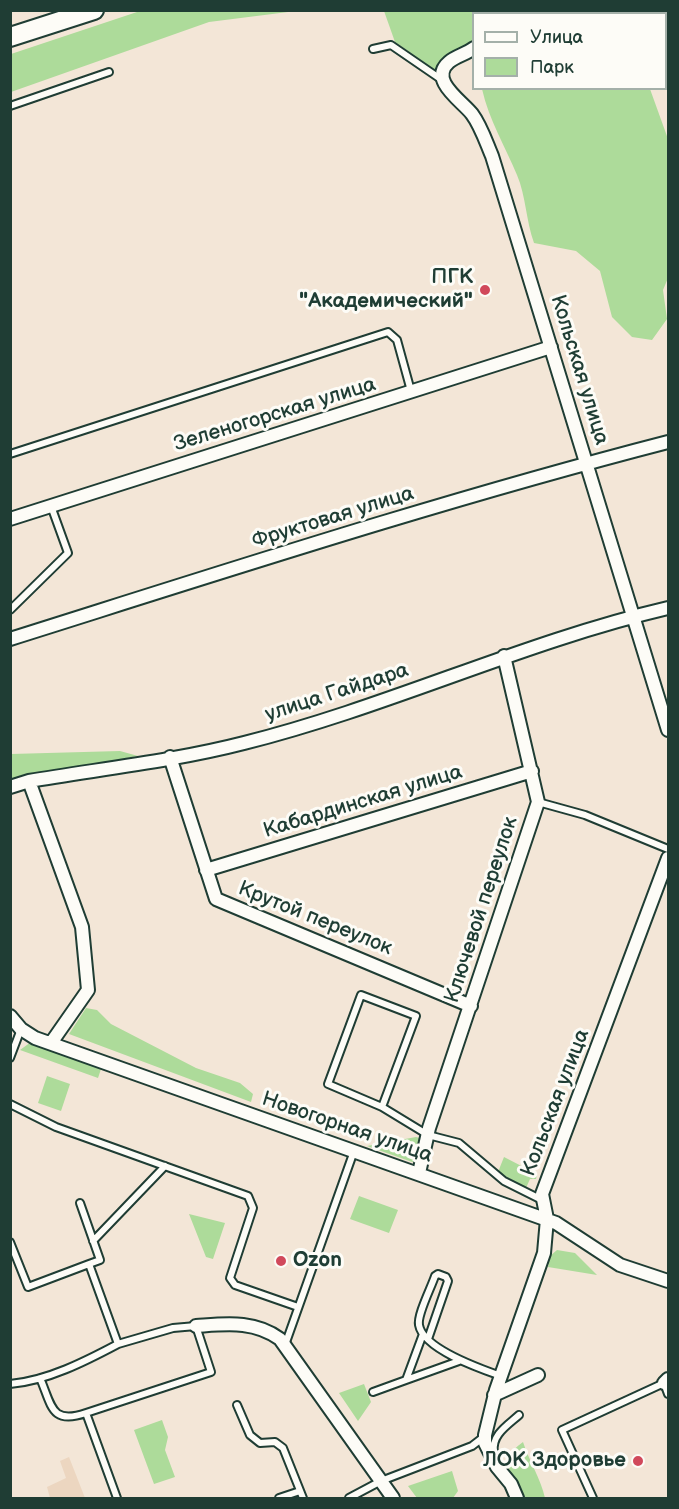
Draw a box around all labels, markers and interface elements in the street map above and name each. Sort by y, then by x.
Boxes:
legend [472,12,667,90]
text: Улица [530,27,583,48]
text: Парк [530,57,574,78]
place label: ПГК "Академический" [299,265,473,315]
marker: ПГК "Академический" [478,283,492,297]
street label: Кольская улица [544,292,614,448]
street label: Зеленогорская улица [171,372,379,458]
street label: Фруктовая улица [249,481,417,555]
street label: улица Гайдара [262,658,412,728]
street label: Кабардинская улица [261,760,465,844]
street label: Ключевой переулок [440,814,524,1006]
street label: Крутой переулок [234,877,396,961]
street label: Кольская улица [516,1026,596,1180]
street label: Новогорная улица [258,1087,436,1169]
place label: Ozon [293,1248,342,1274]
marker: Ozon [274,1254,288,1268]
place label: ЛОК Здоровье [483,1448,626,1474]
marker: ЛОК Здоровье [631,1454,645,1468]

